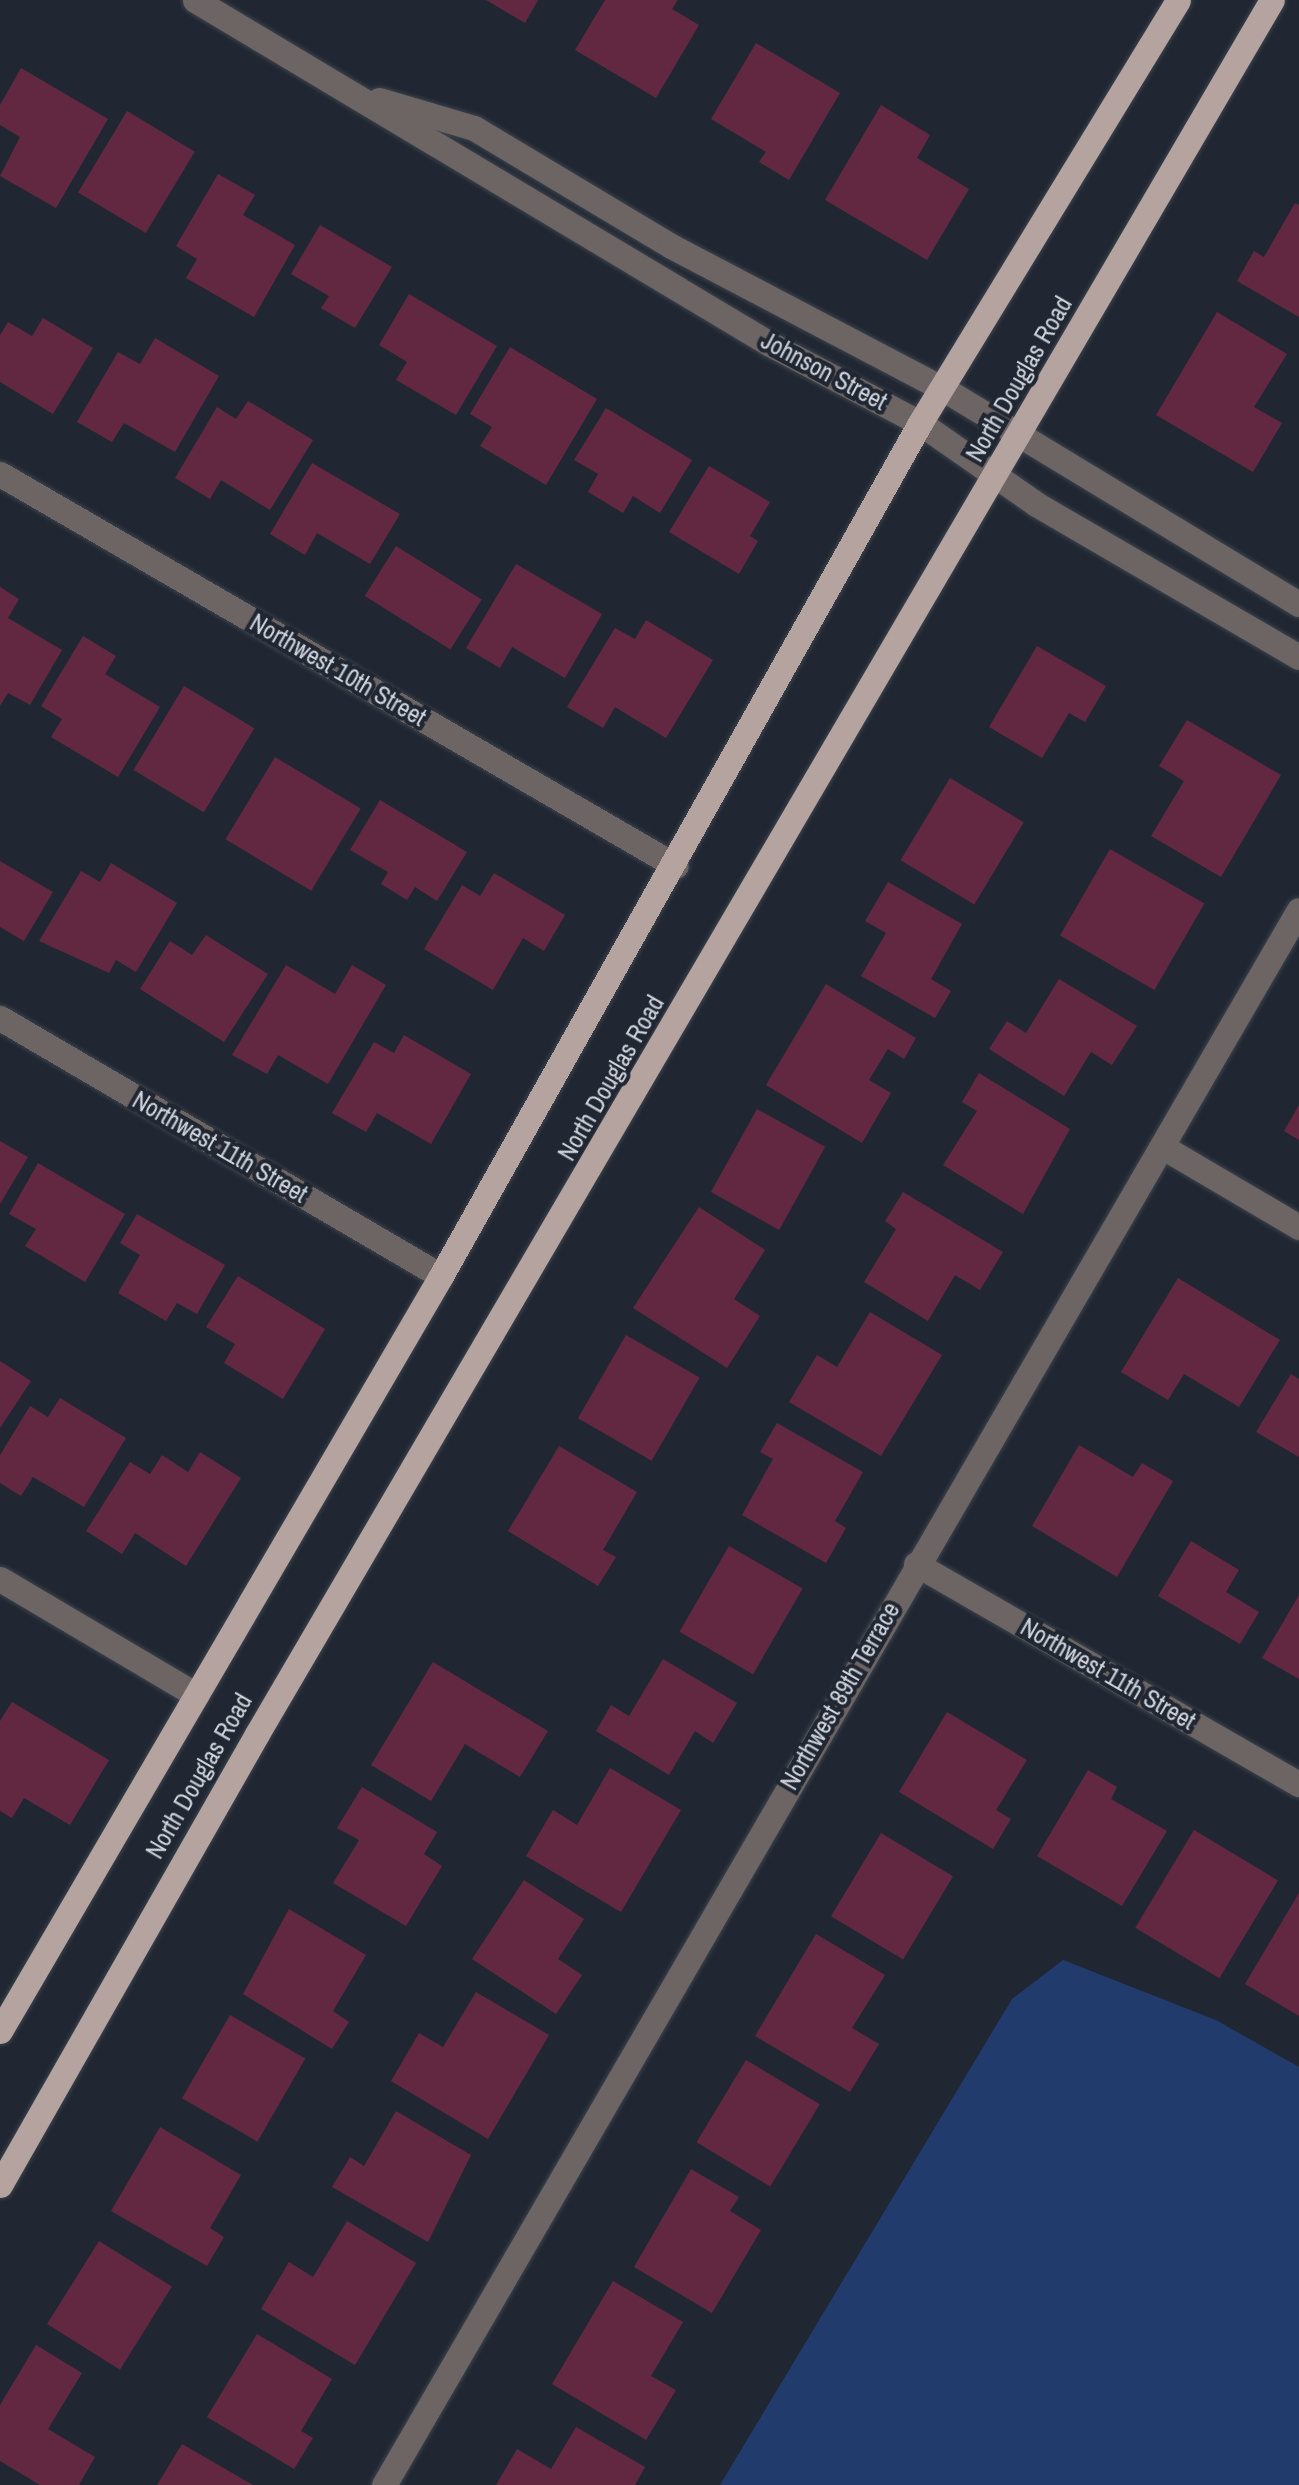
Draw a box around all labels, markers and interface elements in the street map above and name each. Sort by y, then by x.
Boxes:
street label: North Douglas Road [960,291,1078,467]
street label: Johnson Street [756,325,892,417]
street label: Northwest 10th Street [245,607,431,733]
street label: North Douglas Road [552,990,670,1166]
street label: Northwest 11th Street [127,1085,313,1209]
street label: Northwest 89th Terrace [774,1597,906,1795]
street label: Northwest 11th Street [1015,1612,1201,1736]
street label: North Douglas Road [140,1688,258,1864]

